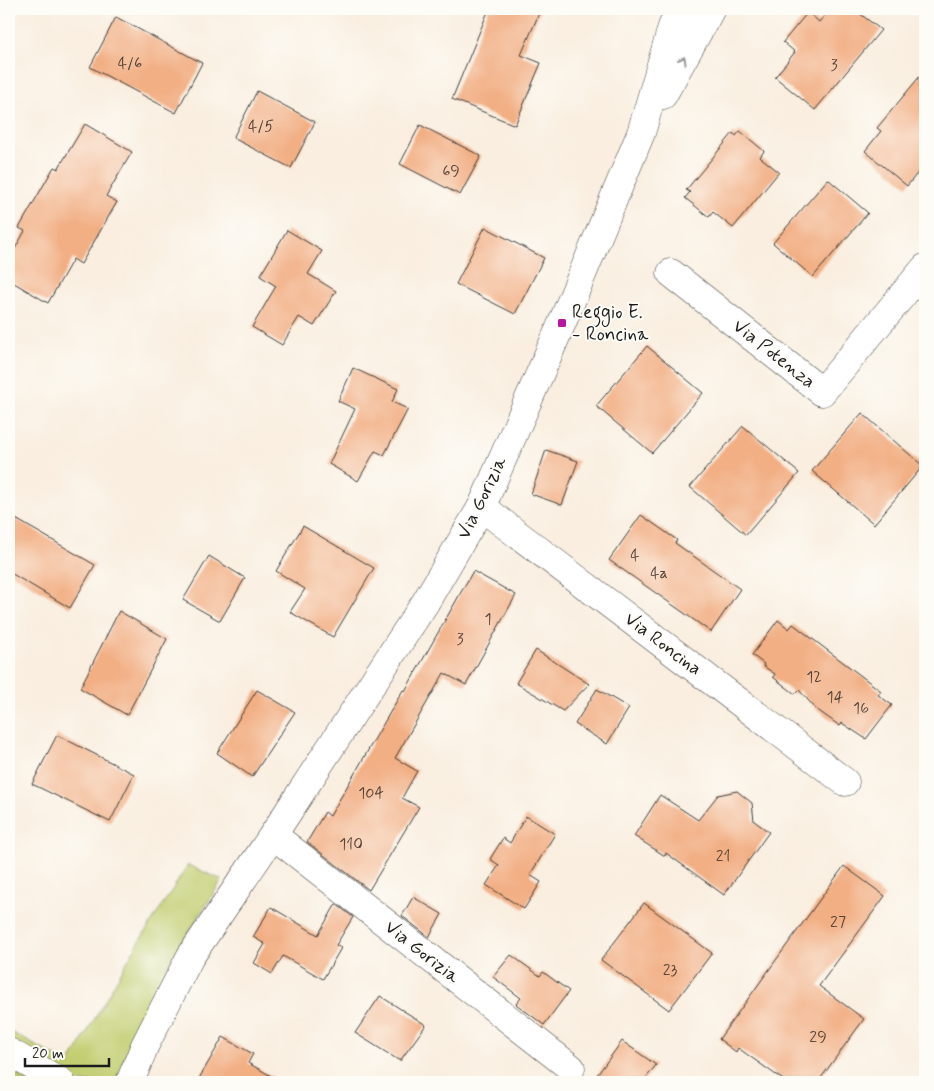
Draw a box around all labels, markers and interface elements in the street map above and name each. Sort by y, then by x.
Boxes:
house number: 4/6 [118,53,142,74]
house number: 3 [830,55,838,76]
one-way arrow [677,57,687,66]
house number: 4/5 [248,116,274,137]
house number: 69 [442,161,460,182]
place label: Reggio E. - Roncina [572,300,649,347]
street label: Via Potenza [728,314,820,394]
marker: Reggio E. - Roncina [556,317,568,329]
street label: Via Gorizia [451,452,513,543]
house number: 4 [630,545,640,566]
house number: 4a [650,563,668,584]
street label: Via Roncina [619,607,707,681]
house number: 1 [484,609,492,630]
house number: 3 [456,629,464,650]
house number: 12 [806,667,822,688]
house number: 14 [827,687,844,708]
house number: 16 [853,698,869,719]
house number: 104 [358,783,384,804]
house number: 110 [339,834,363,855]
house number: 21 [716,846,730,867]
house number: 27 [830,912,846,933]
street label: Via Gorizia [379,915,465,989]
house number: 23 [663,960,678,981]
house number: 29 [809,1027,827,1048]
scale bar [25,1036,109,1068]
text: 20 m [32,1044,64,1064]

